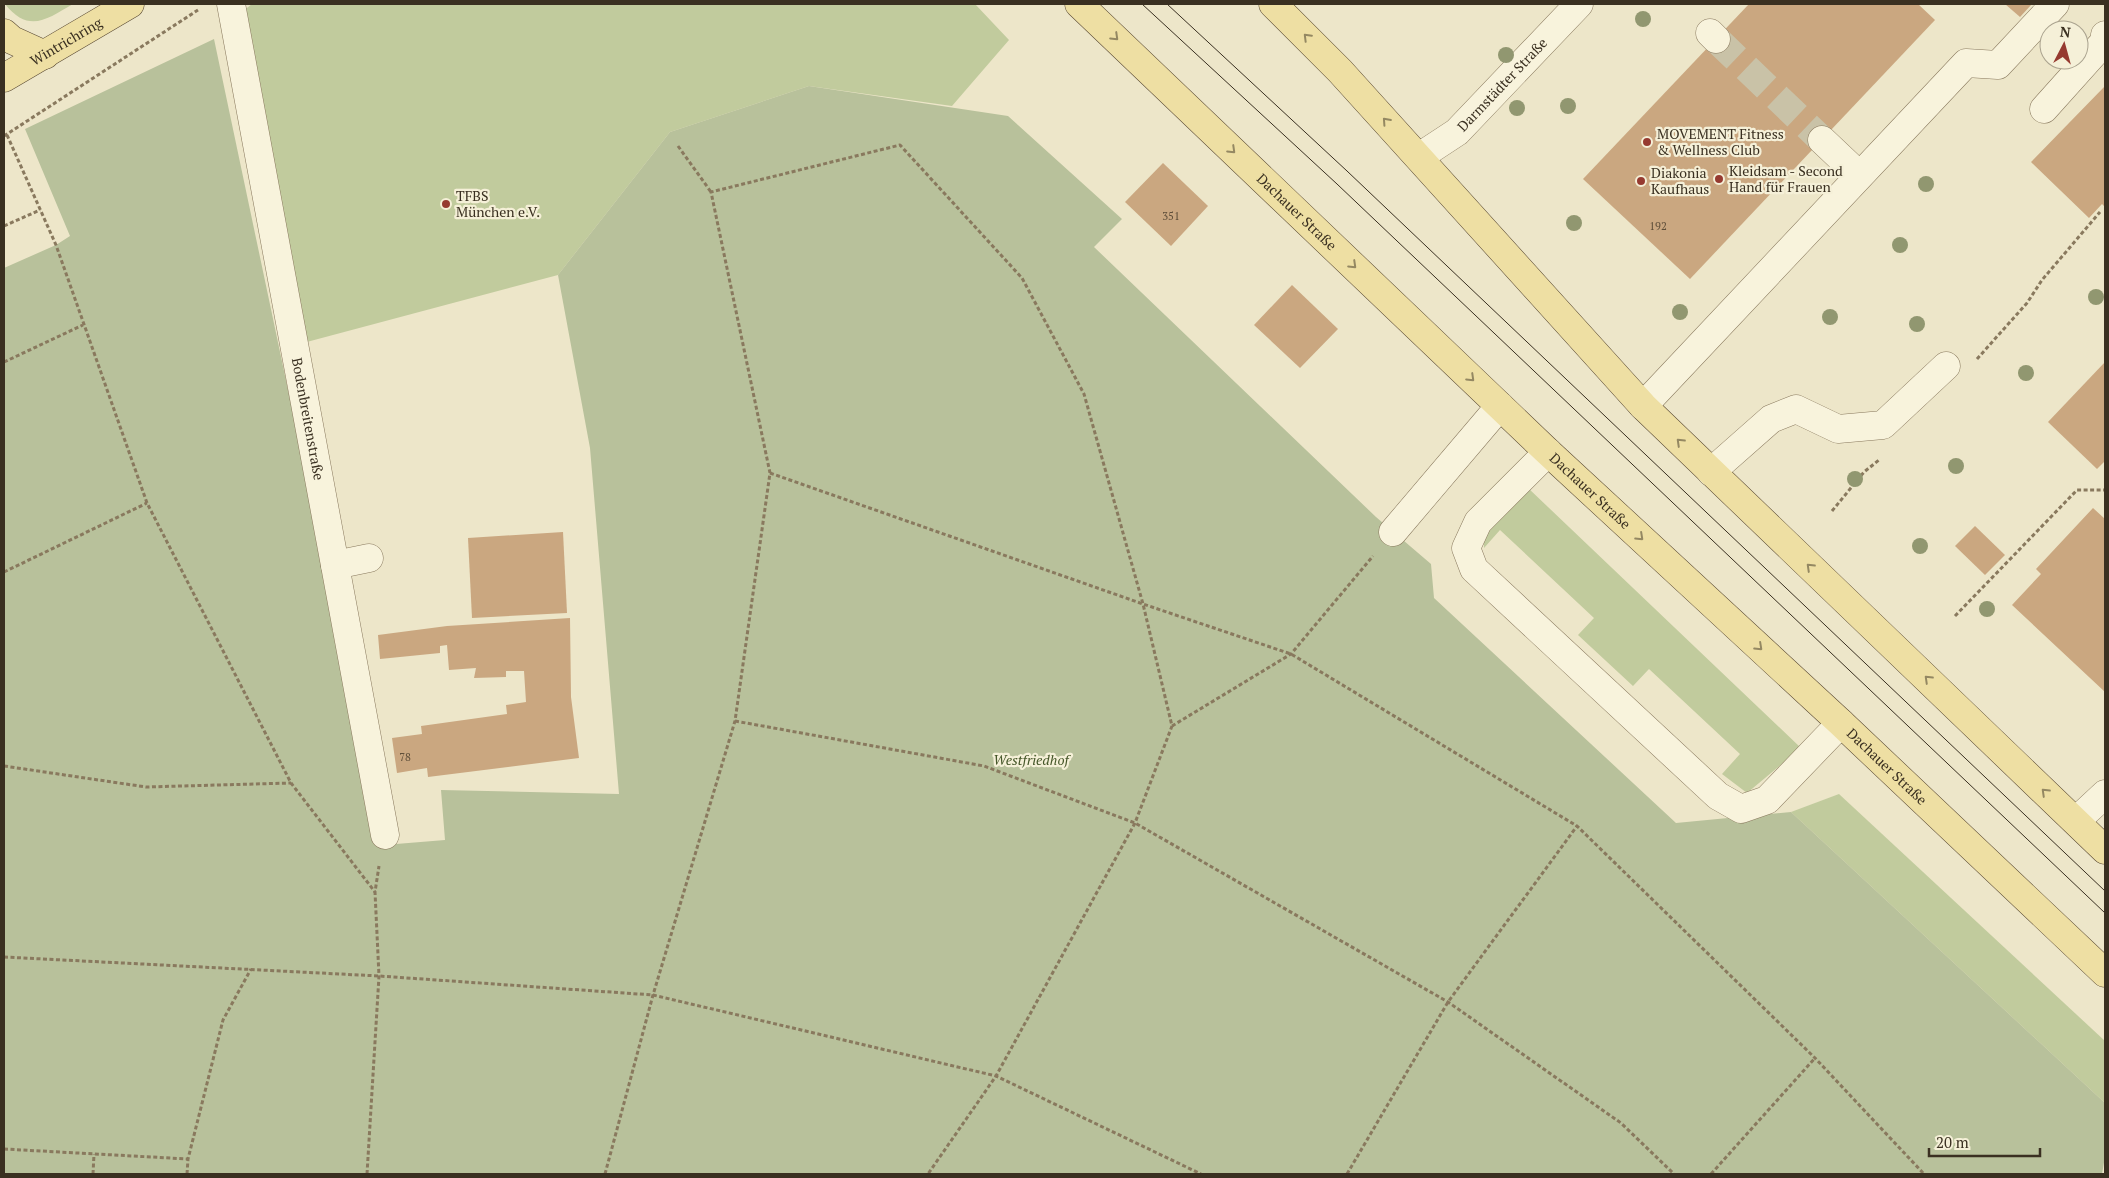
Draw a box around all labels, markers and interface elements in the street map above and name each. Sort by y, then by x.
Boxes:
street label: Wintrichring [26,12,106,70]
north arrow [2039,20,2089,70]
text: N [2059,22,2072,42]
one-way arrow [1109,31,1118,40]
street label: Darmstädter Straße [1453,33,1551,135]
one-way arrow [1304,34,1313,43]
one-way arrow [1383,118,1392,127]
place label: MOVEMENT Fitness & Wellness Club [1657,124,1784,159]
marker: MOVEMENT Fitness & Wellness Club [1641,136,1653,148]
one-way arrow [1227,144,1236,153]
place label: Kleidsam - Second Hand für Frauen [1729,161,1843,196]
place label: Diakonia Kaufhaus [1651,163,1709,198]
street label: Dachauer Straße [1253,169,1341,254]
marker: Kleidsam - Second Hand für Frauen [1713,173,1725,185]
marker: Diakonia Kaufhaus [1635,175,1647,187]
place label: TFBS München e.V. [456,186,540,221]
marker: TFBS München e.V. [440,198,452,210]
house number: 351 [1162,209,1180,223]
house number: 192 [1649,219,1667,233]
one-way arrow [1348,259,1357,268]
street label: Bodenbreitenstraße [288,356,329,482]
one-way arrow [1465,372,1474,381]
one-way arrow [1677,439,1686,448]
street label: Dachauer Straße [1546,448,1635,533]
one-way arrow [1634,531,1643,540]
one-way arrow [1807,564,1816,573]
one-way arrow [1754,641,1763,650]
one-way arrow [1924,676,1933,685]
street label: Dachauer Straße [1843,724,1932,809]
house number: 78 [399,750,411,764]
park label: Westfriedhof [993,750,1072,769]
one-way arrow [2042,789,2051,798]
scale bar [1929,1126,2040,1158]
text: 20 m [1936,1132,1969,1152]

